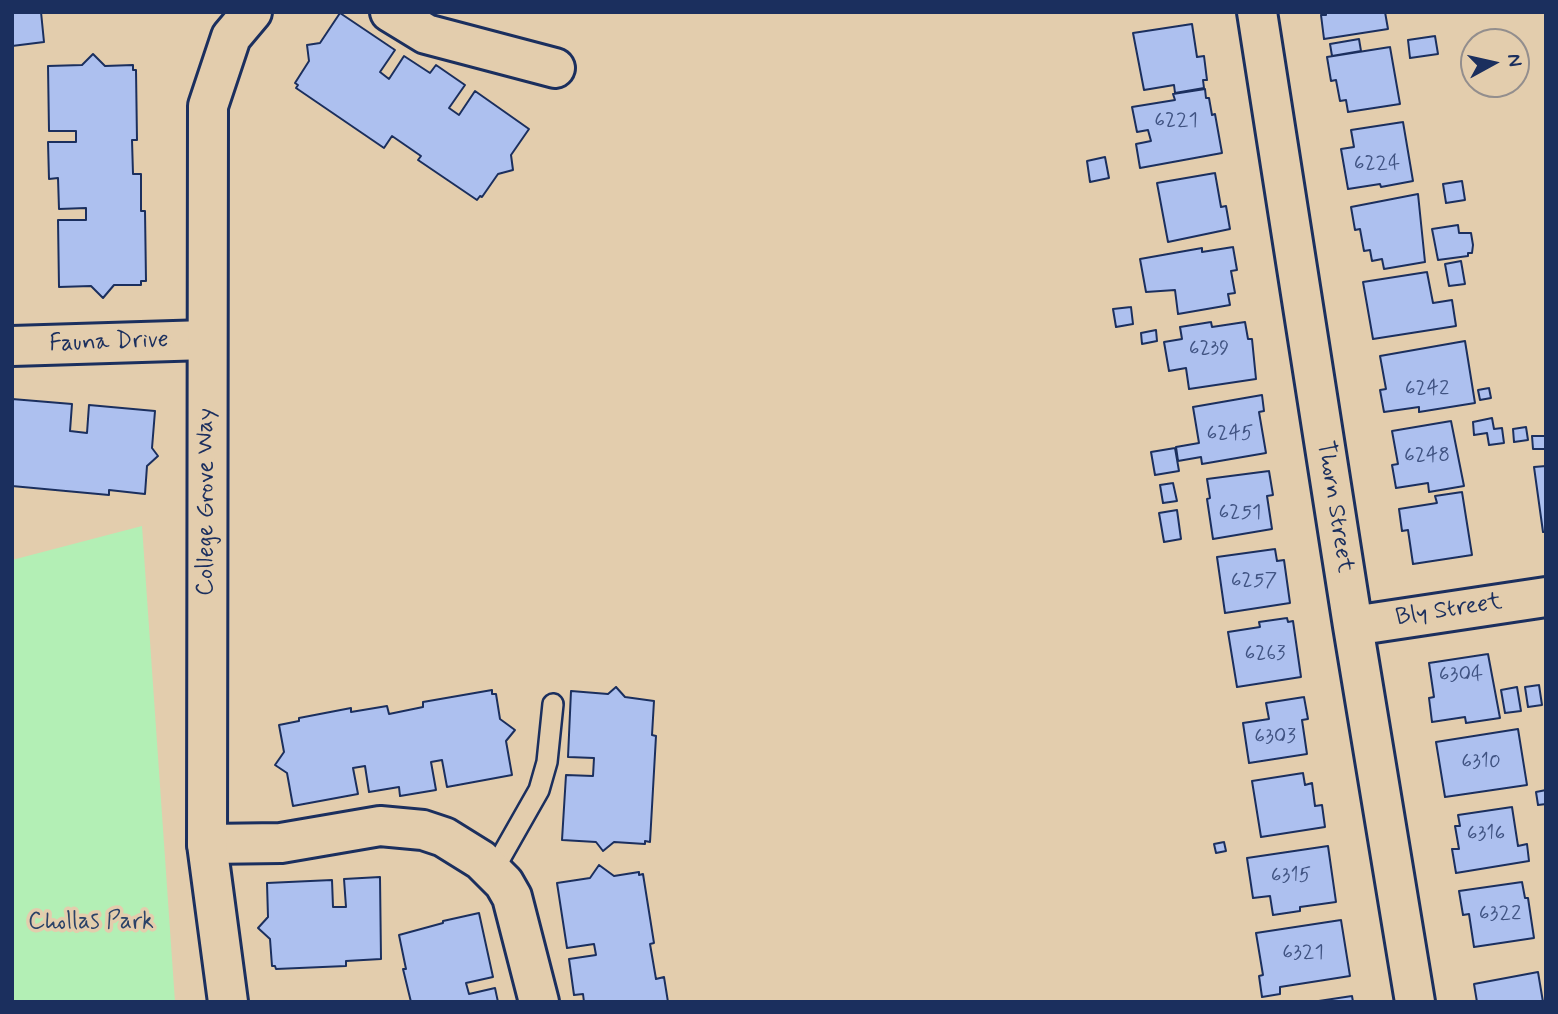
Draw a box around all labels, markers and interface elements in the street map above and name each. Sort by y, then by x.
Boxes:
north arrow [1460,28,1530,98]
text: N [1501,52,1528,68]
house number: 6221 [1154,109,1198,135]
house number: 6224 [1354,152,1400,178]
street label: Fauna Drive [49,327,169,359]
house number: 6239 [1189,337,1229,363]
house number: 6242 [1405,377,1449,403]
street label: College Grove Way [193,408,221,596]
house number: 6245 [1207,422,1253,448]
street label: Thorn Street [1309,439,1359,575]
house number: 6248 [1404,444,1450,470]
house number: 6251 [1219,501,1261,527]
house number: 6257 [1231,569,1277,595]
street label: Bly Street [1394,588,1504,634]
house number: 6263 [1244,642,1286,668]
house number: 6304 [1439,663,1483,689]
house number: 6303 [1254,725,1296,751]
house number: 6310 [1461,750,1501,776]
house number: 6316 [1467,822,1505,848]
house number: 6315 [1271,864,1311,890]
house number: 6322 [1479,902,1521,928]
park label: Chollas Park [28,909,154,937]
house number: 6321 [1282,941,1324,967]

